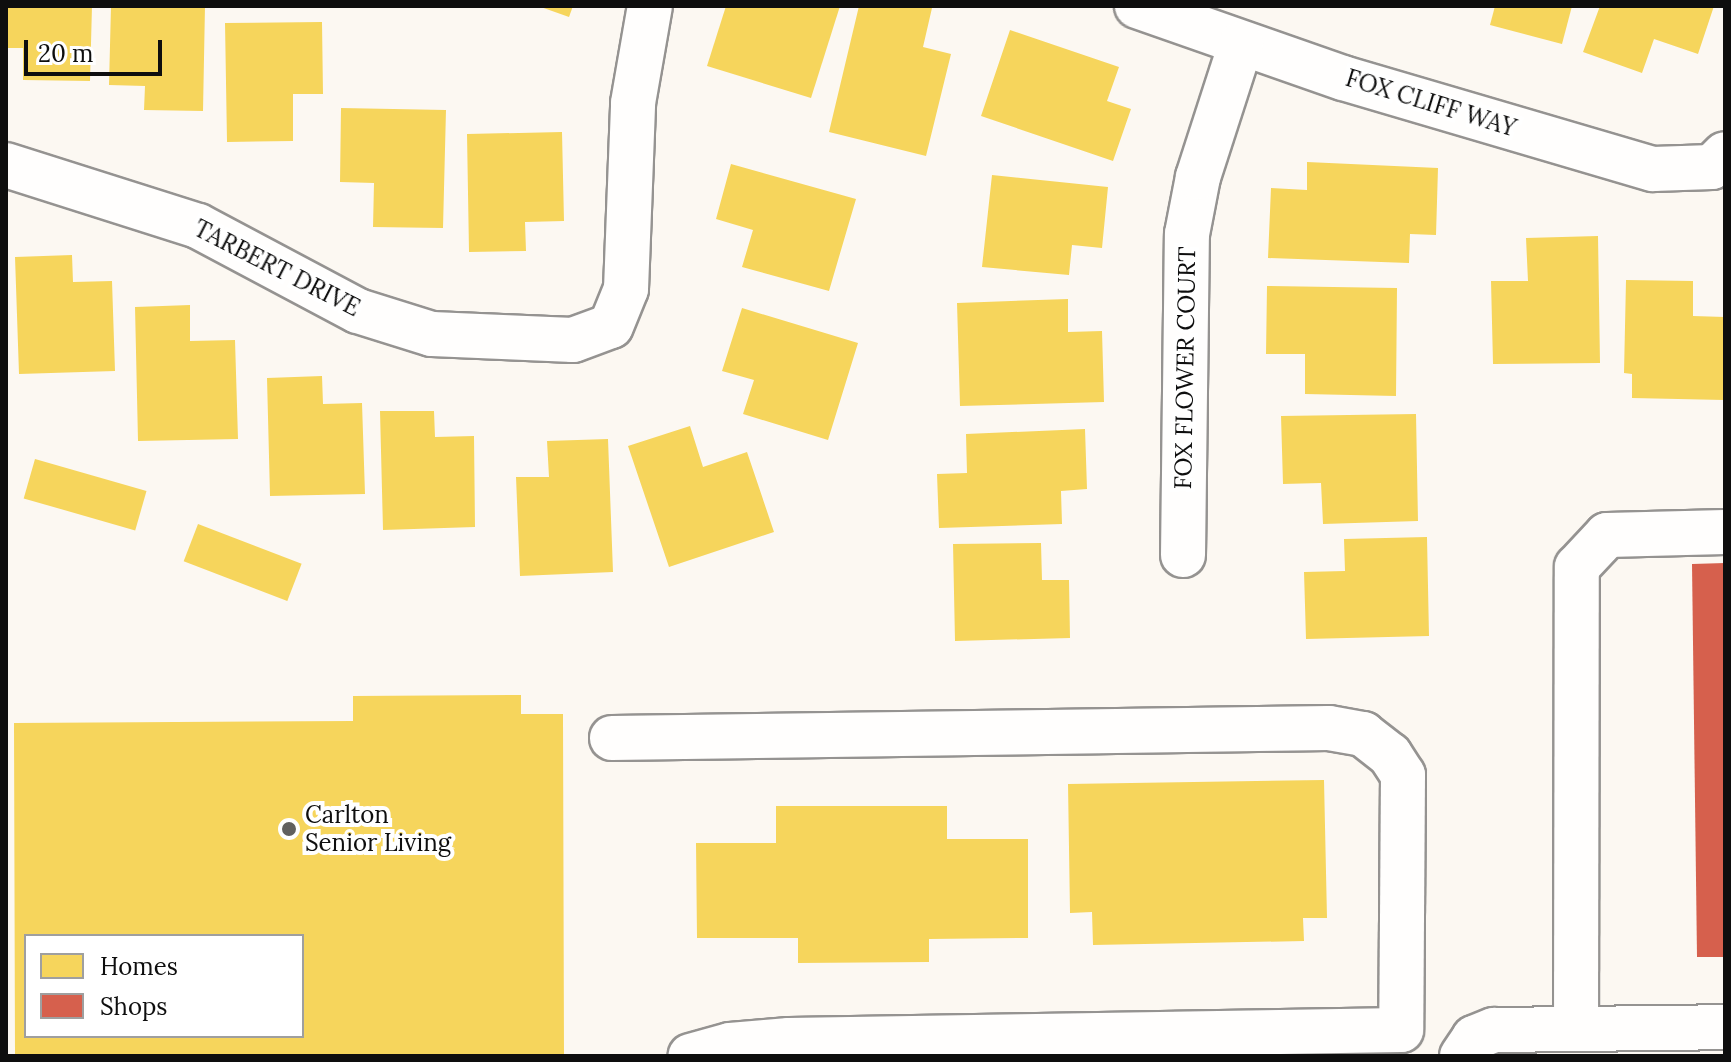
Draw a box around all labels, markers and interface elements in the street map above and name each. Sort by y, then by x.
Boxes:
scale bar [28,24,166,74]
text: 20 m [38,38,94,69]
street label: FOX CLIFF WAY [1342,63,1520,143]
street label: TARBERT DRIVE [189,214,365,322]
street label: FOX FLOWER COURT [1168,246,1202,490]
place label: Carlton Senior Living [305,801,451,857]
marker: Carlton Senior Living [280,820,298,838]
legend [24,934,304,1038]
text: Homes [100,951,178,982]
text: Shops [100,991,167,1022]

